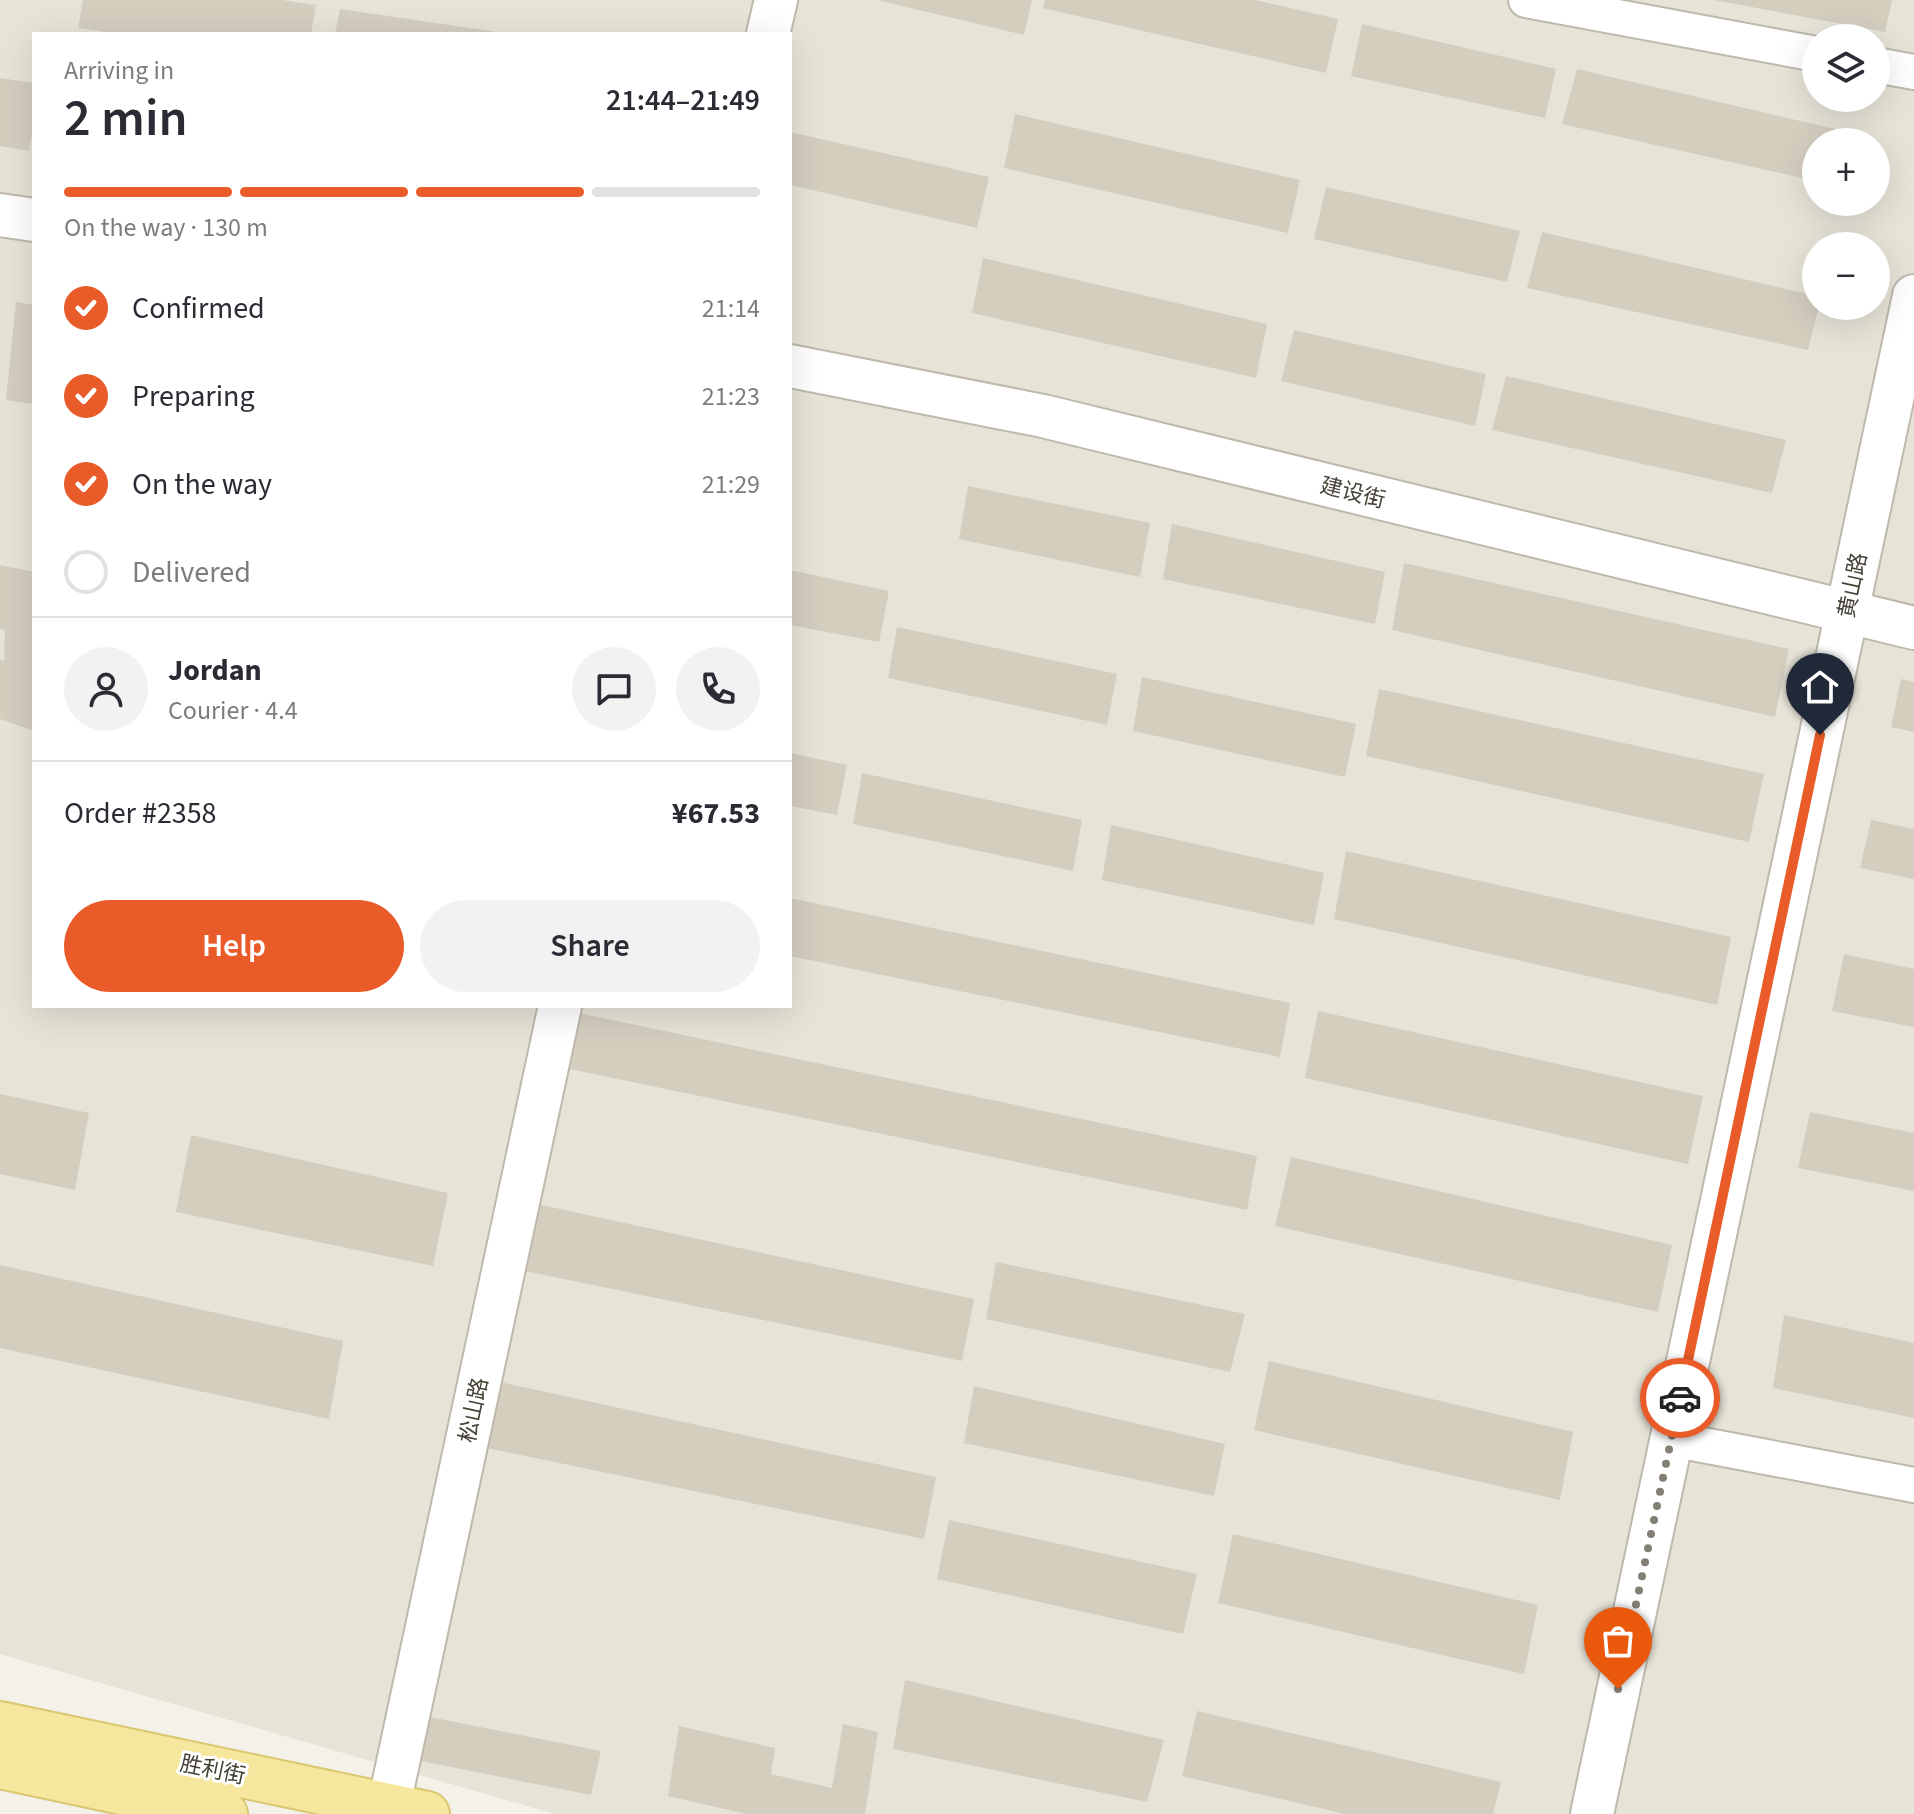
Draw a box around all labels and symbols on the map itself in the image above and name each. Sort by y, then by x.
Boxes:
street label: 建设街 [1317,469,1389,516]
street label: 黄山路 [1830,550,1875,621]
pin [1786,653,1854,735]
courier [1640,1358,1720,1438]
street label: 松山路 [451,1375,496,1446]
pin [1584,1607,1652,1689]
street label: 胜利街 [177,1747,248,1792]

